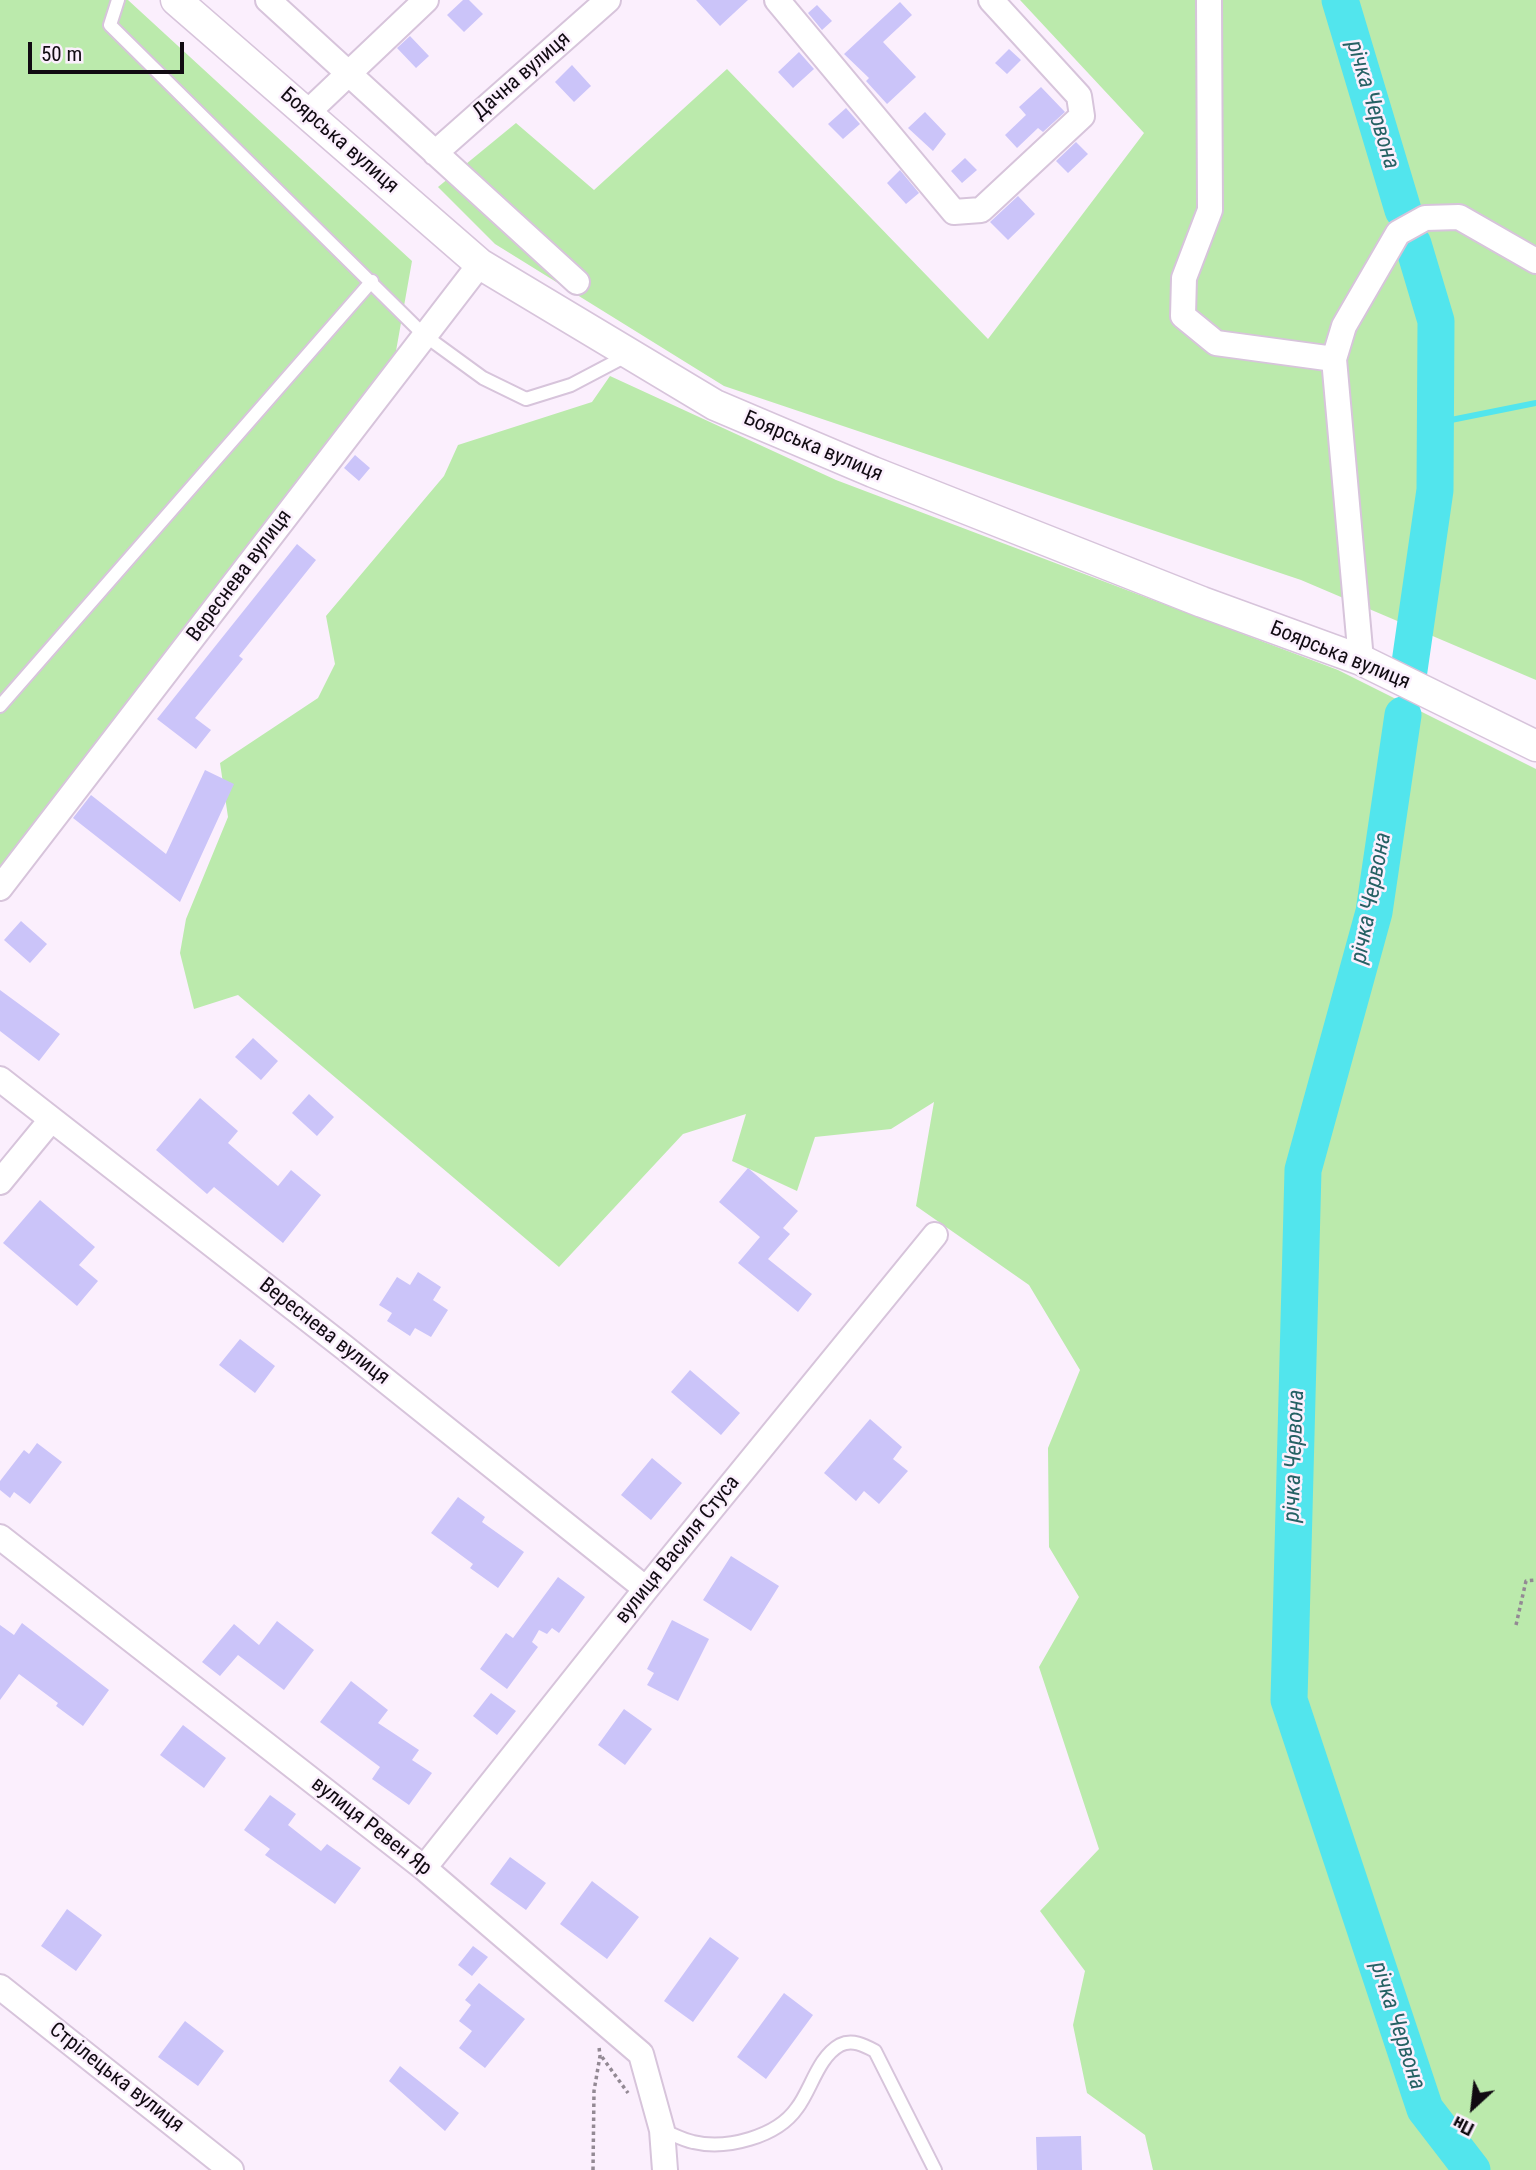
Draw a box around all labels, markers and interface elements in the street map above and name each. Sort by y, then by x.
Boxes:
street label: Дачна вулиця [468,27,576,125]
scale bar [32,28,187,72]
water label: річка Червона [1339,37,1405,173]
text: 50 m [41,42,82,66]
street label: Боярська вулиця [275,83,403,199]
street label: Боярська вулиця [740,406,886,488]
street label: Вереснева вулиця [182,505,298,647]
street label: Боярська вулиця [1266,616,1414,696]
water label: річка Червона [1346,830,1398,966]
street label: Вереснева вулиця [254,1273,394,1391]
water label: річка Червона [1279,1389,1311,1523]
street label: вулиця Василя Стуса [611,1471,745,1629]
street label: вулиця Ревен Яр [306,1772,436,1882]
water label: річка Червона [1363,1959,1431,2093]
street label: Стрілецька вулиця [44,2018,188,2138]
north arrow [1438,2072,1508,2142]
text: Пн [1449,2111,1478,2141]

